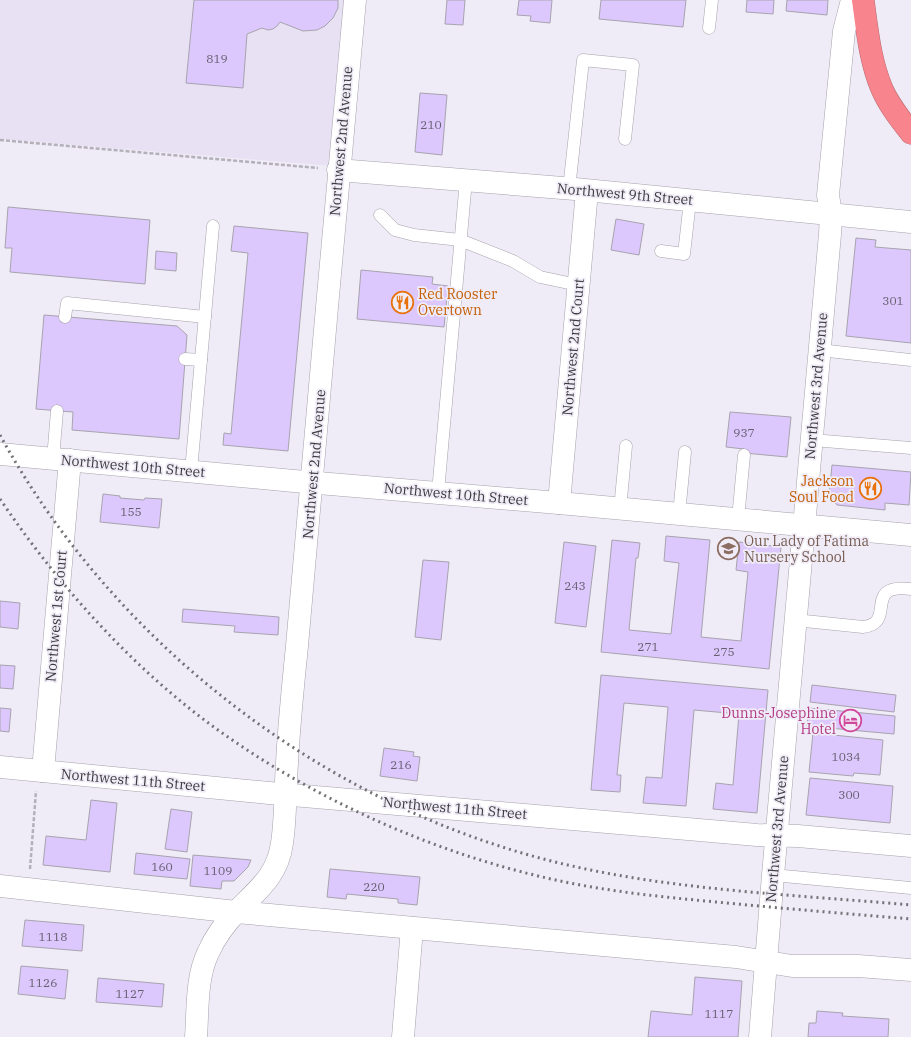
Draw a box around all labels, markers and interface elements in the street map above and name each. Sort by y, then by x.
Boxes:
house number: 819 [206,51,228,66]
street label: Northwest 2nd Avenue [325,65,357,217]
house number: 210 [420,117,442,132]
street label: Northwest 9th Street [556,179,694,209]
street label: Northwest 2nd Court [558,278,588,416]
place label: Red Rooster Overtown [418,285,498,319]
restaurant icon: Red Rooster Overtown [390,289,416,315]
house number: 301 [882,293,904,308]
street label: Northwest 3rd Avenue [801,312,831,460]
street label: Northwest 2nd Avenue [298,388,330,540]
house number: 937 [733,425,755,440]
street label: Northwest 10th Street [60,451,206,481]
place label: Jackson Soul Food [789,472,854,506]
restaurant icon: Jackson Soul Food [857,476,883,502]
street label: Northwest 10th Street [383,479,529,509]
house number: 155 [120,504,142,519]
place label: Our Lady of Fatima Nursery School [744,532,870,566]
school or university icon: Our Lady of Fatima Nursery School [716,536,742,562]
street label: Northwest 1st Court [41,549,71,682]
house number: 243 [564,578,586,593]
house number: 271 [637,639,659,654]
house number: 275 [713,644,735,659]
place label: Dunns-Josephine Hotel [721,704,836,738]
hotel icon: Dunns-Josephine Hotel [838,708,864,734]
house number: 1034 [832,749,860,764]
street label: Northwest 3rd Avenue [762,755,792,903]
house number: 216 [390,757,412,772]
street label: Northwest 11th Street [60,765,206,795]
house number: 300 [838,787,860,802]
street label: Northwest 11th Street [382,793,528,823]
house number: 160 [151,859,173,874]
house number: 1109 [204,863,232,878]
house number: 220 [363,879,385,894]
house number: 1118 [39,929,67,944]
house number: 1126 [29,975,57,990]
house number: 1127 [116,986,144,1001]
house number: 1117 [705,1006,733,1021]

